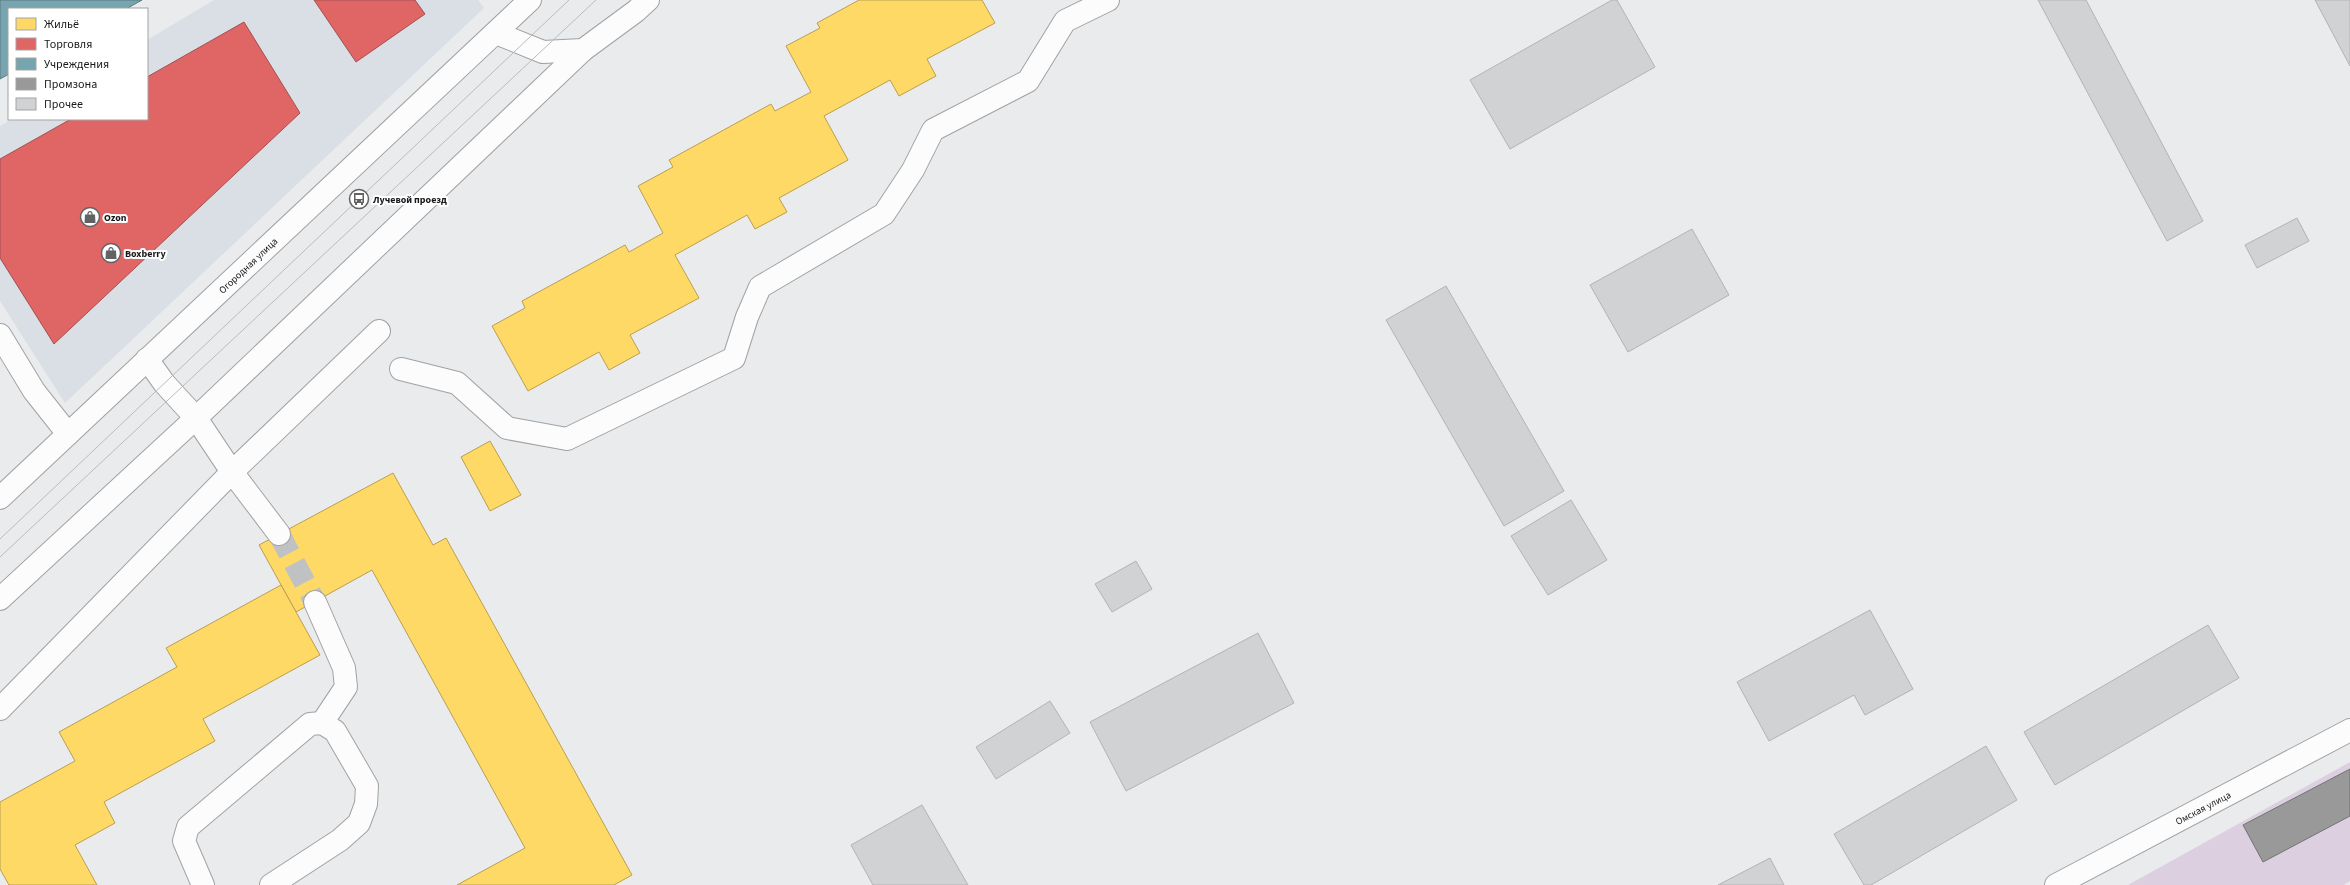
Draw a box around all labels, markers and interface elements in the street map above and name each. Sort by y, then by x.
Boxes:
legend [8,8,148,120]
text: Жильё [44,16,79,33]
text: Торговля [44,36,92,53]
text: Учреждения [44,56,109,73]
text: Промзона [44,76,97,93]
text: Прочее [44,96,83,113]
bus stop icon: Лучевой проезд [348,188,370,210]
place label: Лучевой проезд [372,193,447,207]
shop icon: Ozon [79,206,101,228]
place label: Ozon [104,211,127,225]
street label: Огородная улица [216,235,281,297]
shop icon: Boxberry [100,242,122,264]
place label: Boxberry [125,247,166,261]
street label: Омская улица [2173,788,2233,829]

